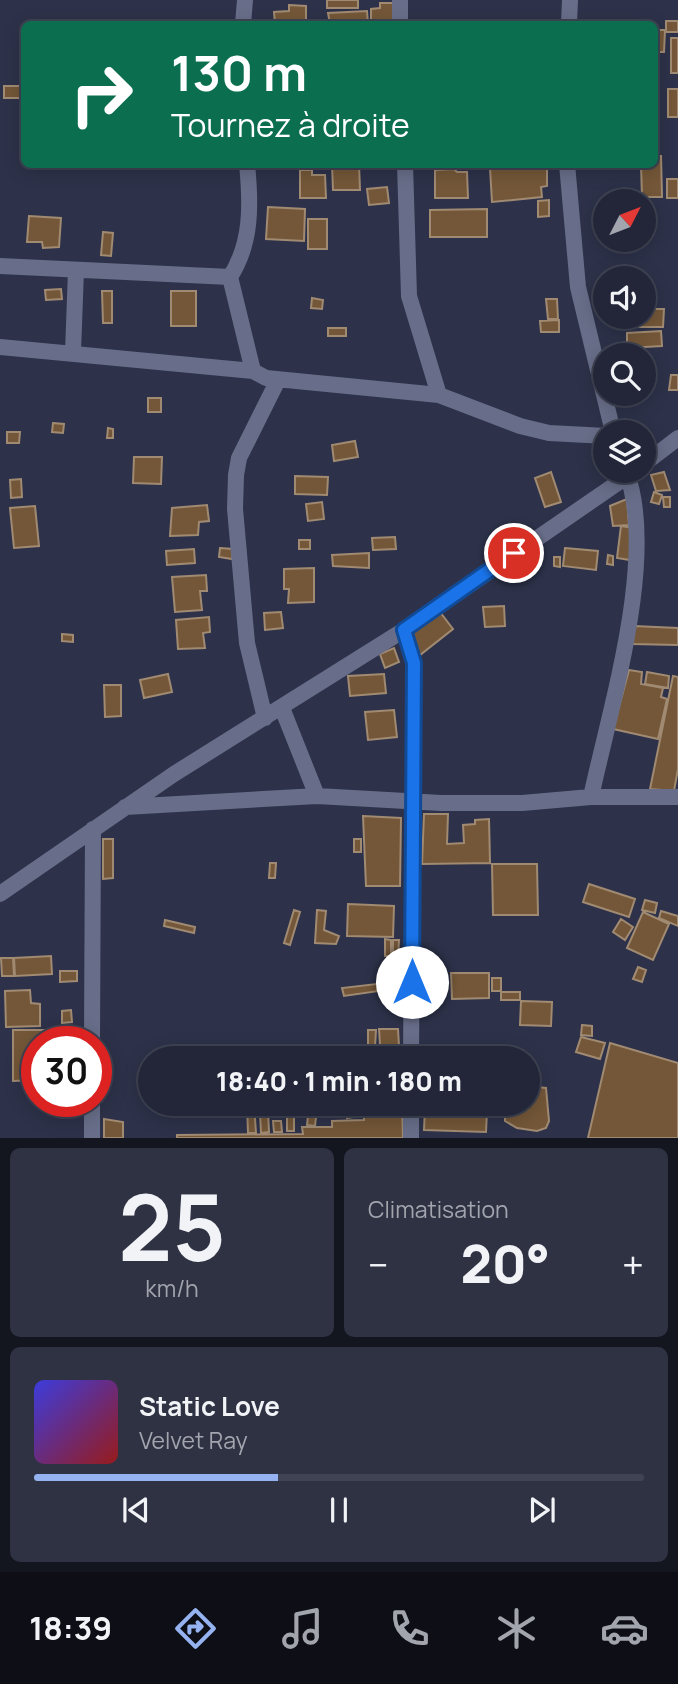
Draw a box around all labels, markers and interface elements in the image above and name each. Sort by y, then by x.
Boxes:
text: 130 m [171,39,307,106]
icon: right [56,49,147,140]
text: Tournez à droite [171,103,410,147]
north arrow [593,189,656,252]
map controls [593,189,656,483]
button: sound [593,266,656,329]
button: search [593,343,656,406]
button: layers [593,420,656,483]
pin [484,523,544,583]
icon: arrive [495,534,533,572]
position arrow [375,945,449,1019]
speed limit sign: 30 [21,1026,112,1117]
text: 18:40 · 1 min · 180 m [216,1063,462,1099]
text: 25 [118,1164,226,1288]
text: Climatisation [368,1193,509,1225]
text: 20° [460,1228,550,1299]
text: − [368,1238,389,1290]
text: + [622,1238,644,1290]
text: km/h [145,1272,199,1304]
text: Static Love [139,1388,280,1424]
text: Velvet Ray [139,1424,248,1456]
icon: previous [117,1491,155,1529]
icon: pause [320,1491,358,1529]
icon: next [523,1491,561,1529]
icon: directions [171,1604,220,1653]
icon: music [278,1604,327,1653]
icon: phone [385,1604,434,1653]
icon: climate [492,1604,541,1653]
icon: car [600,1604,649,1653]
text: 18:39 [29,1606,112,1650]

